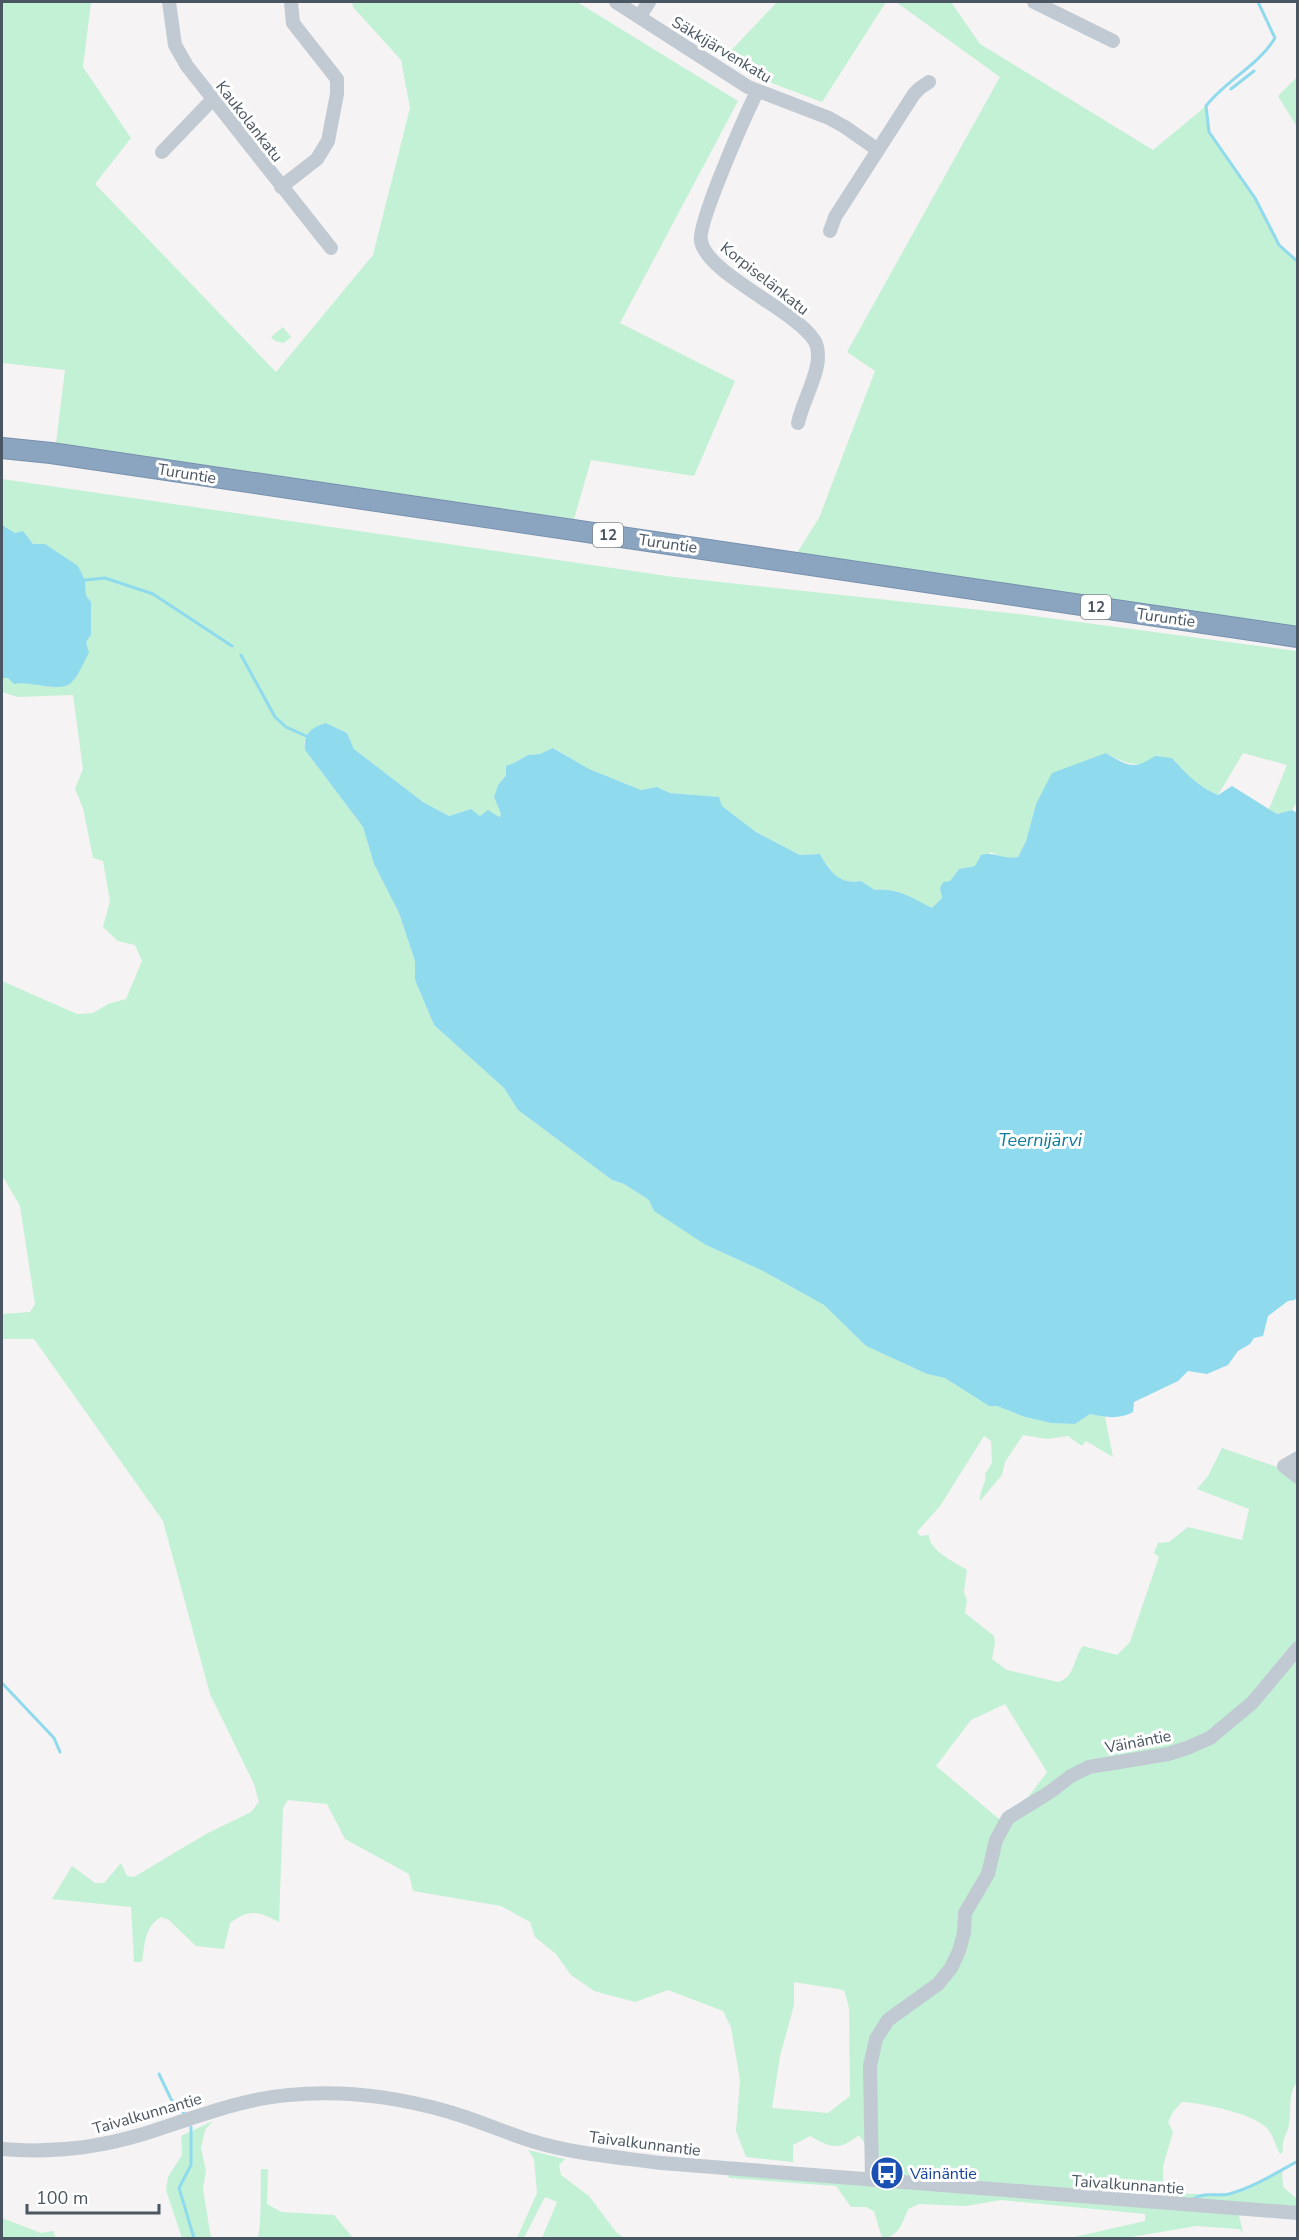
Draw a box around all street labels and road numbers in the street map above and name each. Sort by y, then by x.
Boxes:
street label: Säkkijärvenkatu [667,11,776,88]
street label: Kaukolankatu [211,76,288,167]
street label: Korpiselänkatu [715,237,813,320]
street label: Turuntie [156,459,218,489]
road number: 12 [593,523,623,547]
street label: Turuntie [637,529,699,559]
road number: 12 [1081,595,1111,619]
street label: Turuntie [1135,603,1197,633]
street label: Väinäntie [1102,1725,1173,1759]
street label: Taivalkunnantie [90,2088,204,2140]
street label: Taivalkunnantie [588,2126,702,2162]
street label: Taivalkunnantie [1071,2170,1185,2200]

